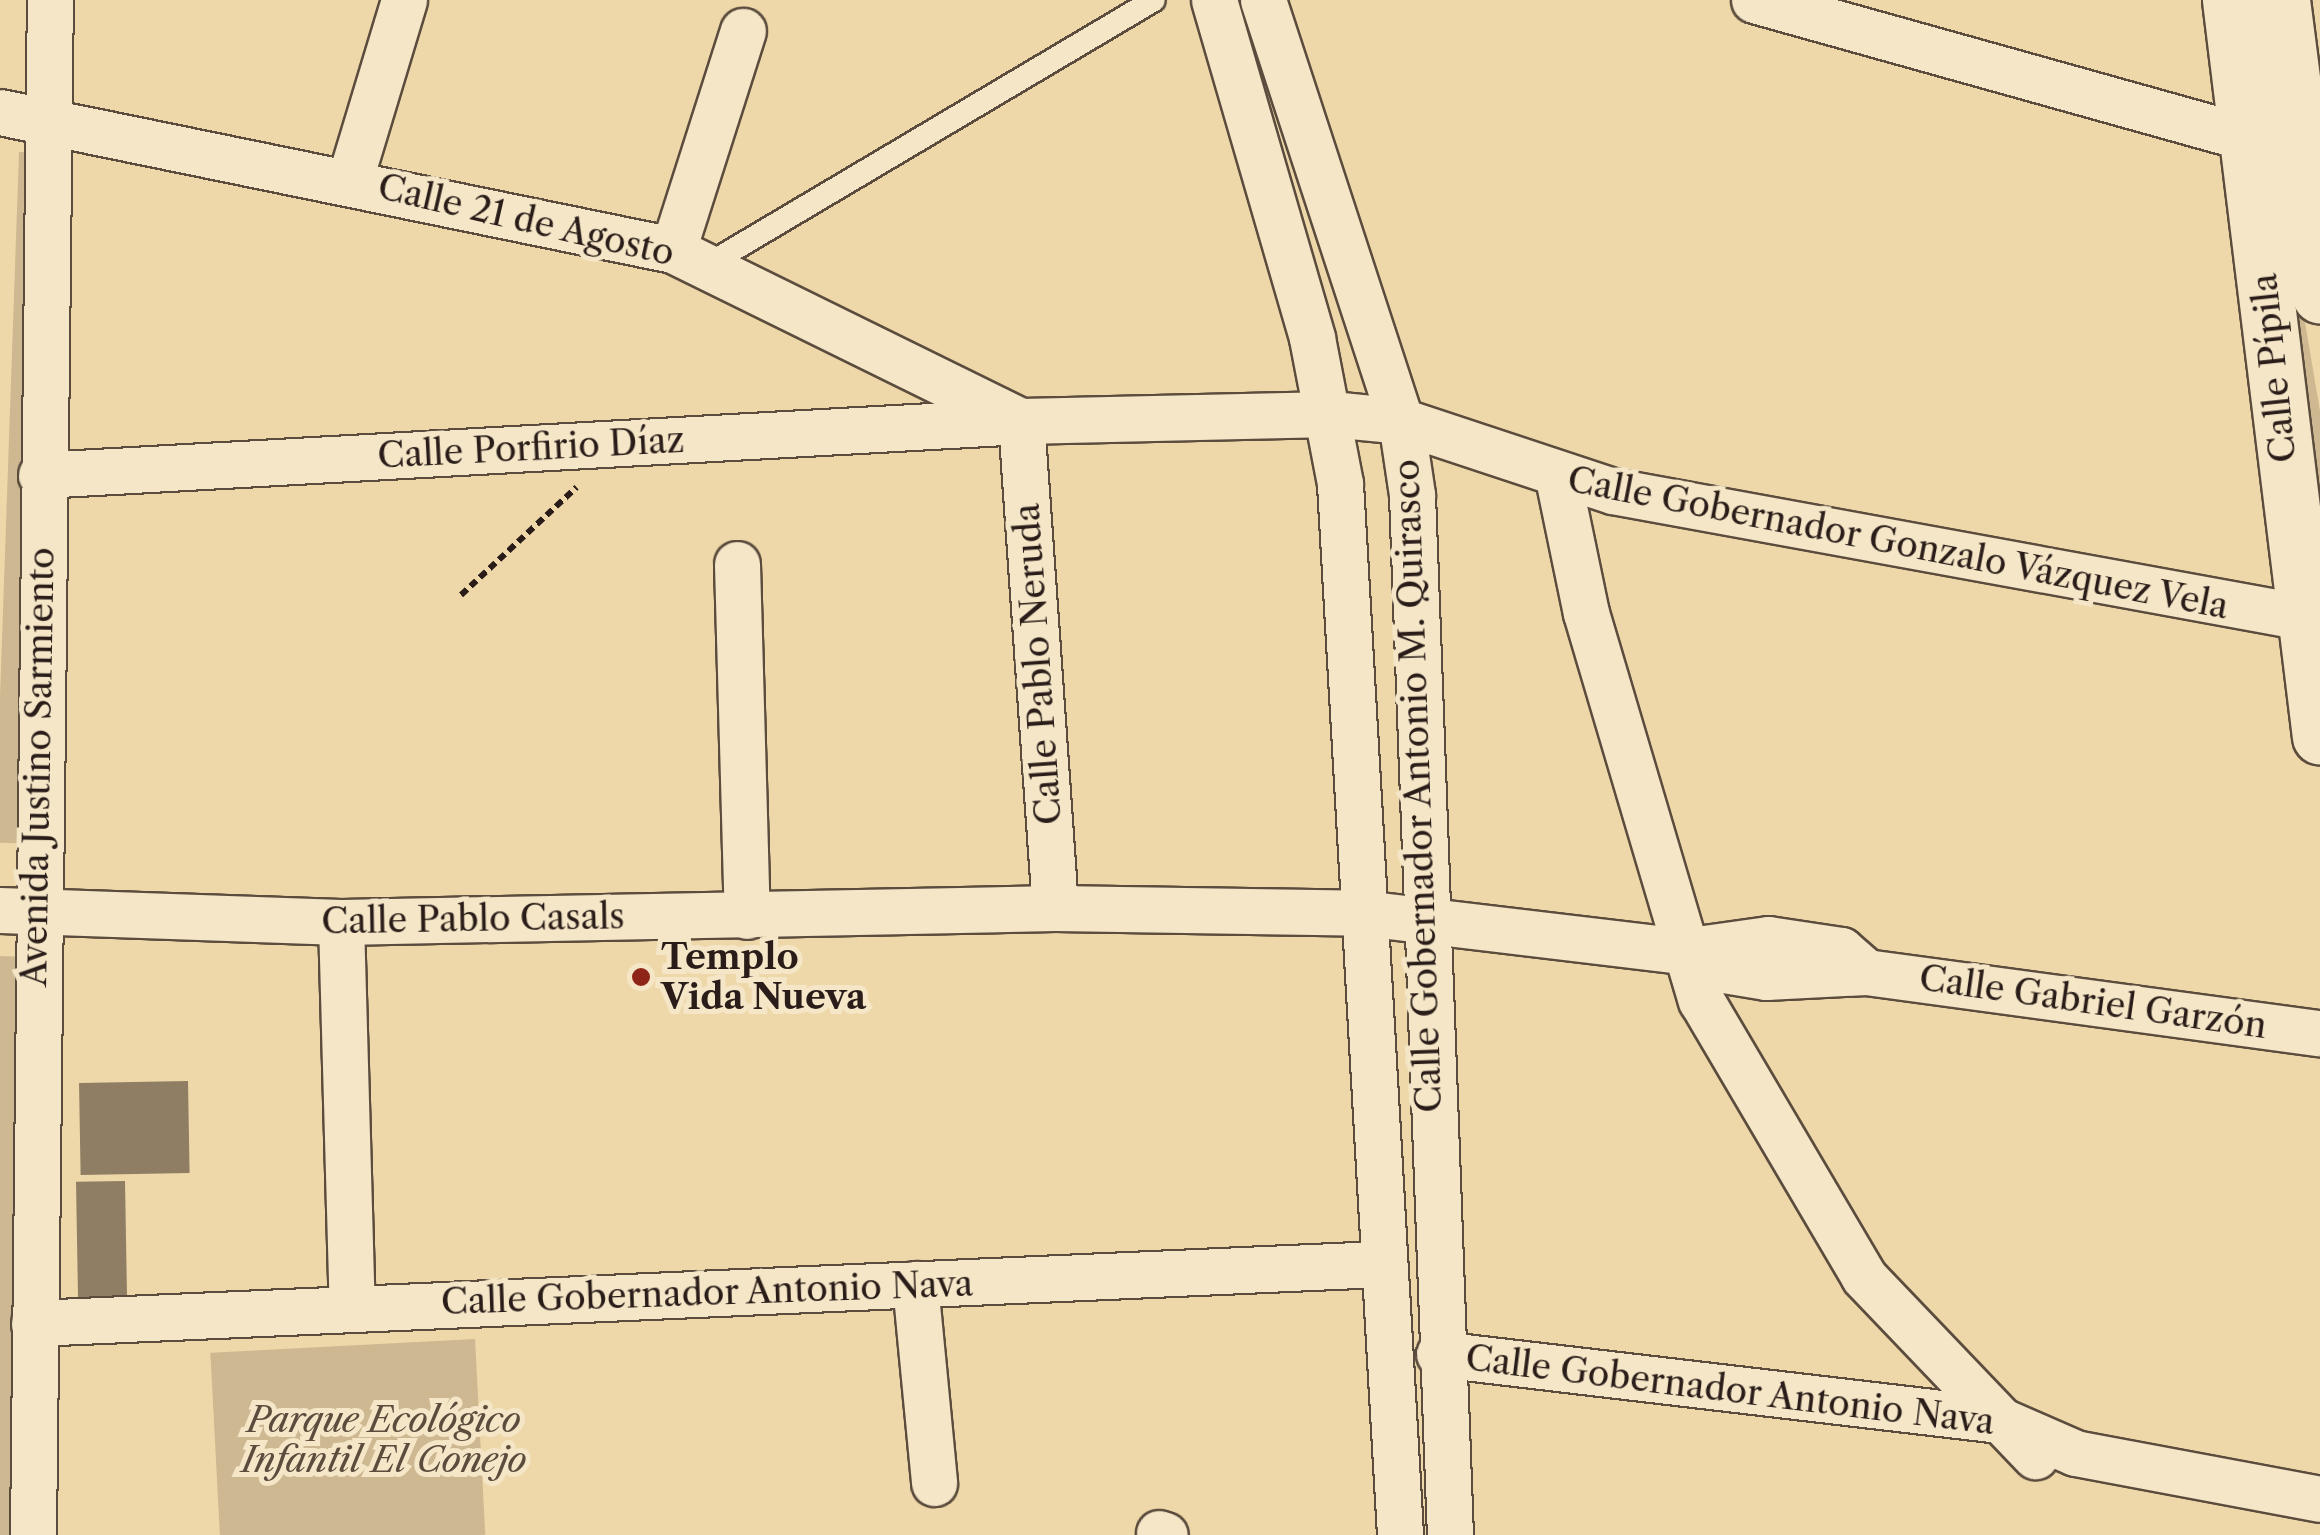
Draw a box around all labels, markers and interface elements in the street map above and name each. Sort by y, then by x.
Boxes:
street label: Calle 21 de Agosto [373,165,679,275]
street label: Calle Pípila [2243,271,2305,465]
street label: Calle Porfirio Díaz [376,419,686,477]
street label: Calle Gobernador Antonio M. Quirasco [1386,458,1450,1114]
street label: Calle Gobernador Gonzalo Vázquez Vela [1562,458,2234,628]
street label: Calle Pablo Neruda [1006,502,1070,826]
street label: Avenida Justino Sarmiento [13,547,63,987]
street label: Calle Pablo Casals [321,895,625,943]
place label: Templo Vida Nueva [661,936,867,1018]
street label: Calle Gabriel Garzón [1917,957,2269,1047]
marker: Templo Vida Nueva [630,966,652,988]
street label: Calle Gobernador Antonio Nava [439,1263,975,1323]
street label: Calle Gobernador Antonio Nava [1462,1337,1998,1443]
park label: Parque Ecológico Infantil El Conejo [241,1399,527,1481]

